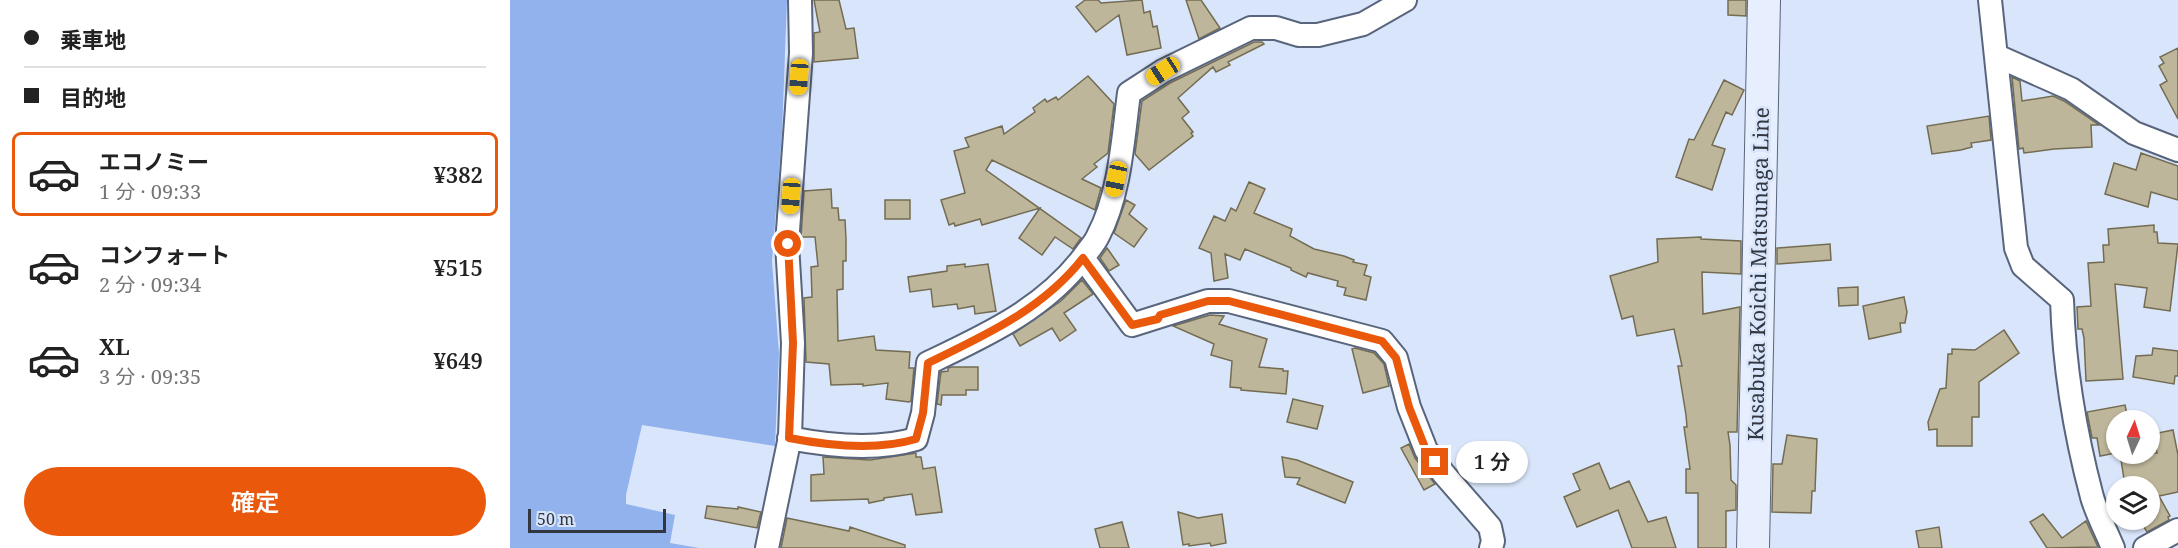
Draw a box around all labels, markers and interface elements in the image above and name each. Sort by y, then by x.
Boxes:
text: 乗車地 [60,24,126,54]
car [1143,54,1183,88]
car [789,58,809,96]
text: 目的地 [60,82,126,112]
street label: Kusabuka Koichi Matsunaga Line [1741,107,1775,441]
text: エコノミー [99,146,209,176]
icon: car [27,147,81,201]
text: ¥382 [433,159,483,189]
car [1103,160,1129,198]
car [781,177,801,215]
text: 1 分 · 09:33 [99,178,201,205]
route start [774,230,801,257]
text: コンフォート [99,239,230,269]
icon: car [27,240,81,294]
text: ¥515 [433,252,483,282]
text: 2 分 · 09:34 [99,271,201,298]
text: XL [99,331,130,361]
icon: car [27,333,81,387]
text: ¥649 [433,345,483,375]
text: 3 分 · 09:35 [99,363,201,390]
north arrow [2106,410,2160,464]
map controls [2106,410,2160,530]
callout: 1 分 [1456,441,1528,483]
route end [1421,448,1448,475]
text: 1 分 [1474,448,1510,475]
button: 確定 [24,467,486,536]
button: layers [2106,476,2160,530]
scale bar [528,506,666,534]
text: 50 m [537,508,574,530]

